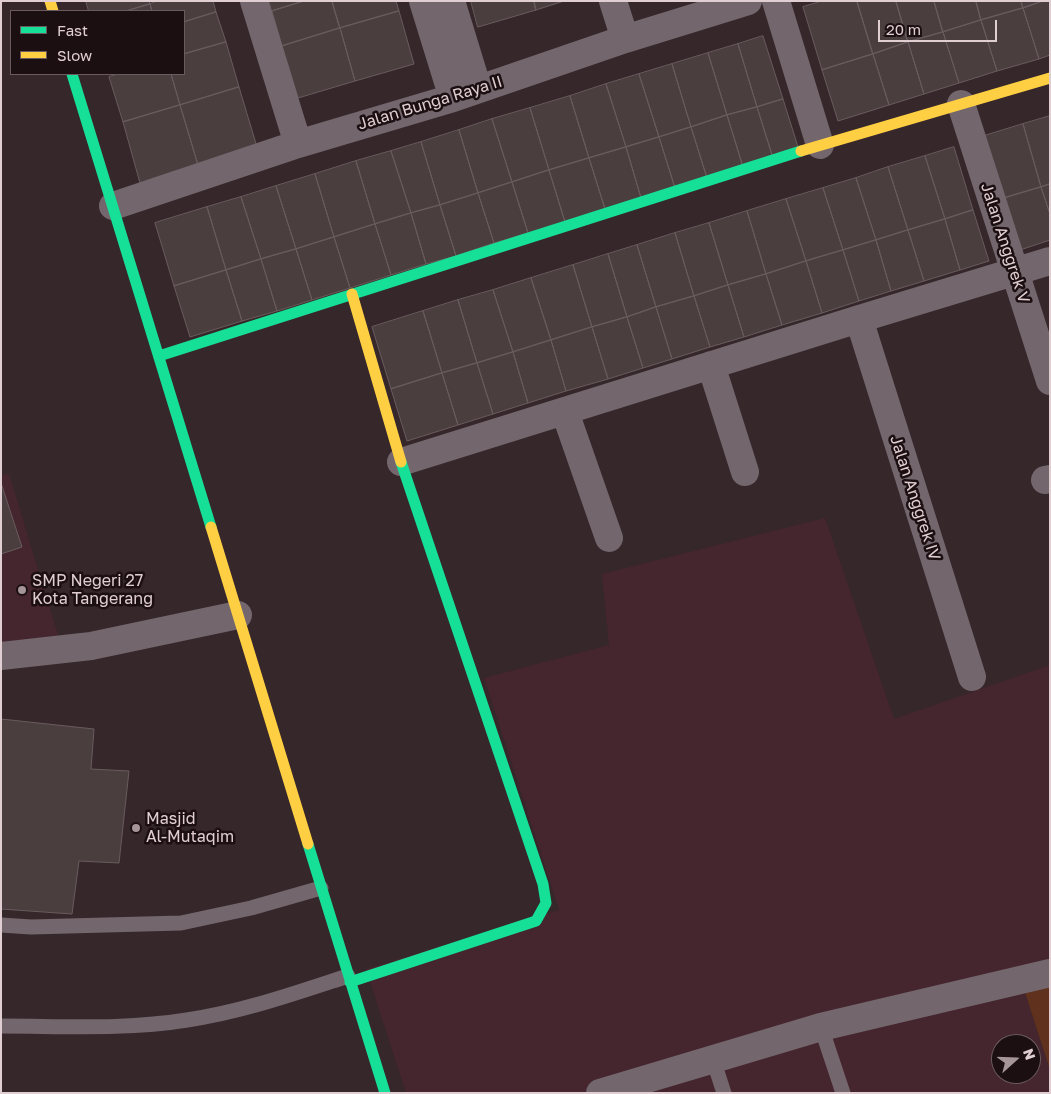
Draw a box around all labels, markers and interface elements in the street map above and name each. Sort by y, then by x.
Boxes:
legend [10,10,185,75]
scale bar [881,10,1000,42]
text: 20 m [886,20,921,38]
text: Fast [57,21,88,39]
text: Slow [57,46,92,64]
street label: Jalan Bunga Raya II [355,72,505,134]
street label: Jalan Anggrek V [977,180,1033,306]
street label: Jalan Anggrek IV [886,433,944,563]
place label: SMP Negeri 27 Kota Tangerang [32,571,153,609]
marker: SMP Negeri 27 Kota Tangerang [16,584,28,596]
place label: Masjid Al-Mutaqim [146,809,234,847]
marker: Masjid Al-Mutaqim [130,822,142,834]
north arrow [991,1034,1041,1084]
text: N [1020,1046,1039,1062]

